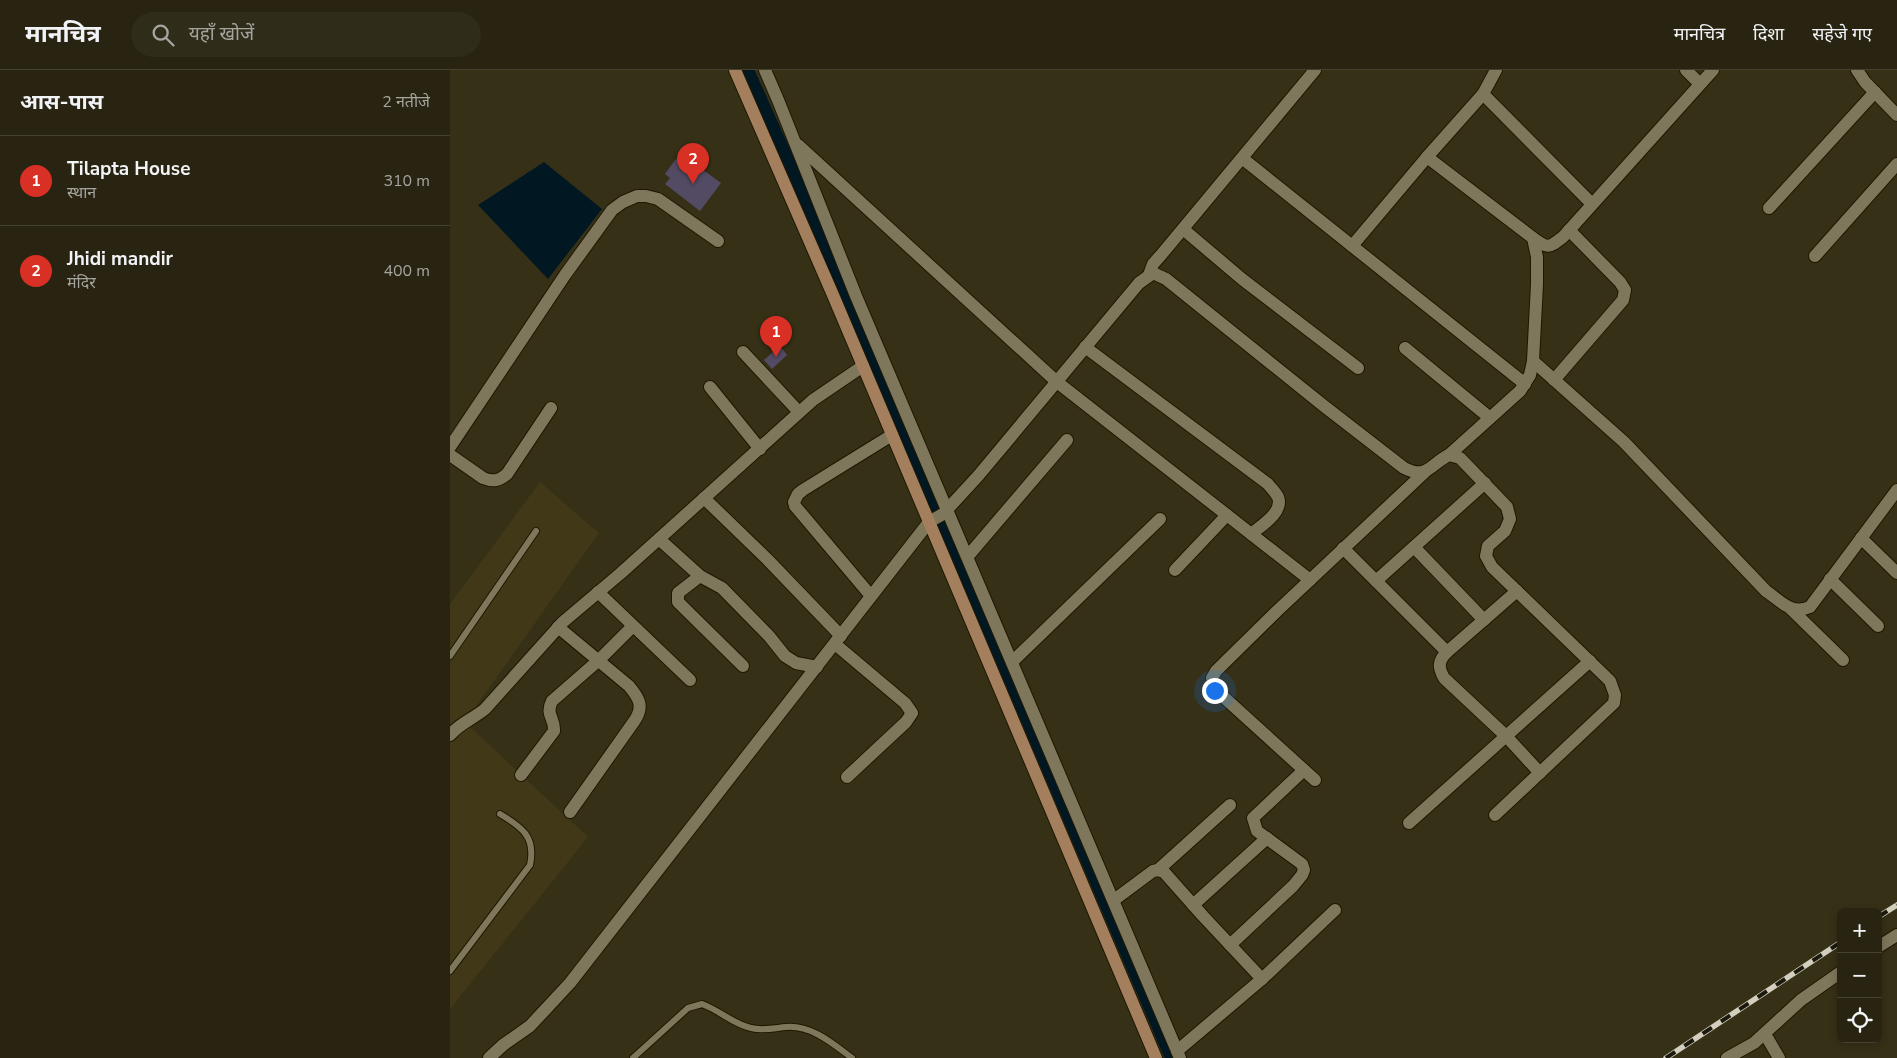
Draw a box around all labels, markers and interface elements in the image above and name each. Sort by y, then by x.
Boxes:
search box [131,12,481,57]
text: मानचित्र [25,18,101,50]
icon: search [149,21,177,49]
text: यहाँ खोजें [189,21,254,47]
text: मानचित्र [1674,22,1725,46]
text: दिशा [1753,22,1784,46]
text: सहेजे गए [1812,22,1872,46]
text: आस-पास [20,88,103,116]
text: 2 नतीजे [382,91,430,113]
pin: 2 [677,143,709,184]
text: Tilapta House [67,156,190,182]
text: 1 [31,170,41,192]
text: 310 m [383,170,430,192]
text: स्थान [67,182,96,204]
text: Jhidi mandir [67,246,173,272]
text: 2 [31,260,41,282]
text: 400 m [383,260,430,282]
text: मंदिर [67,272,96,294]
pin: 1 [760,316,792,357]
your location [1202,678,1228,704]
map controls [1837,908,1882,1043]
button: + [1837,908,1882,953]
button: − [1837,953,1882,998]
button: locate [1837,998,1882,1043]

